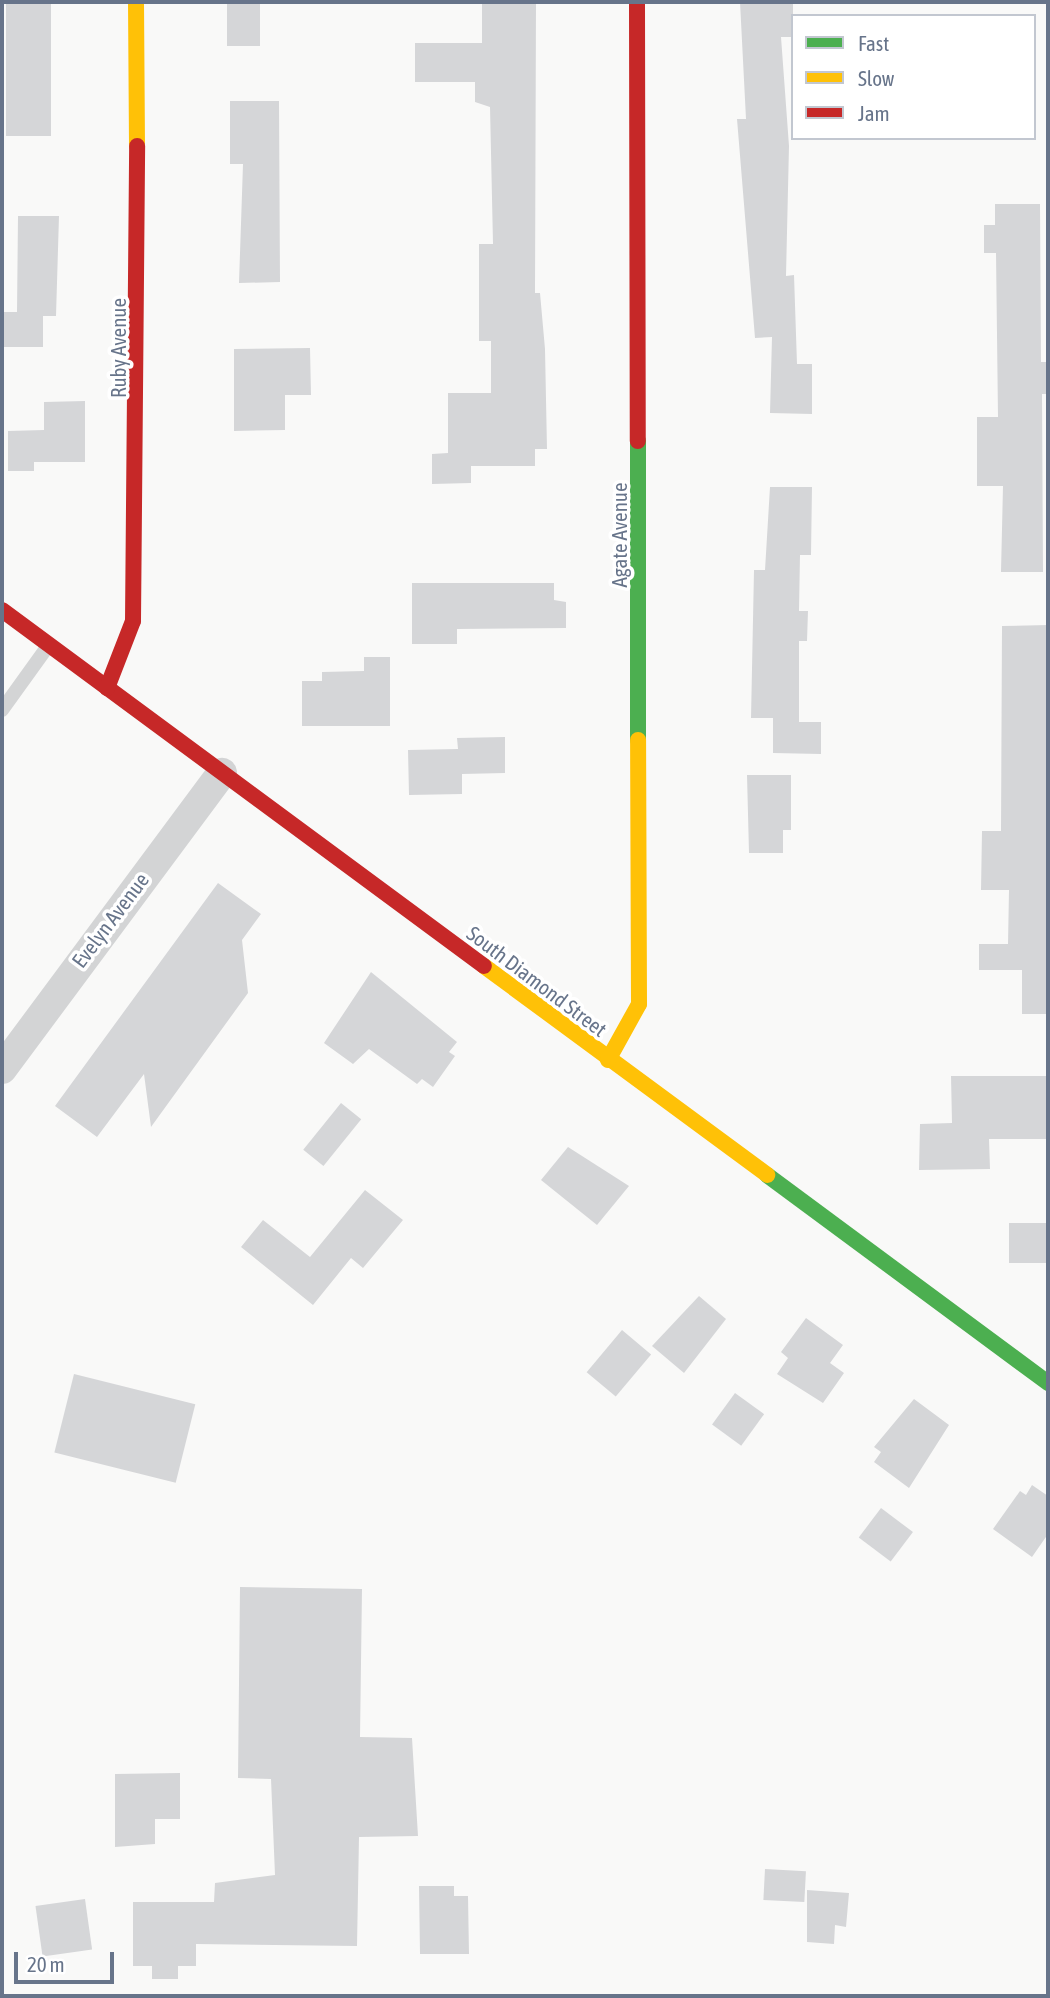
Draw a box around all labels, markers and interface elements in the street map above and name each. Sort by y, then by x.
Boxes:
legend [791,14,1036,140]
text: Fast [858,31,889,55]
text: Slow [858,66,894,90]
text: Jam [858,101,890,125]
street label: Ruby Avenue [105,298,131,398]
street label: Agate Avenue [606,482,632,588]
street label: Evelyn Avenue [66,868,154,972]
street label: South Diamond Street [462,920,612,1042]
scale bar [18,1938,117,1982]
text: 20 m [27,1952,65,1976]

